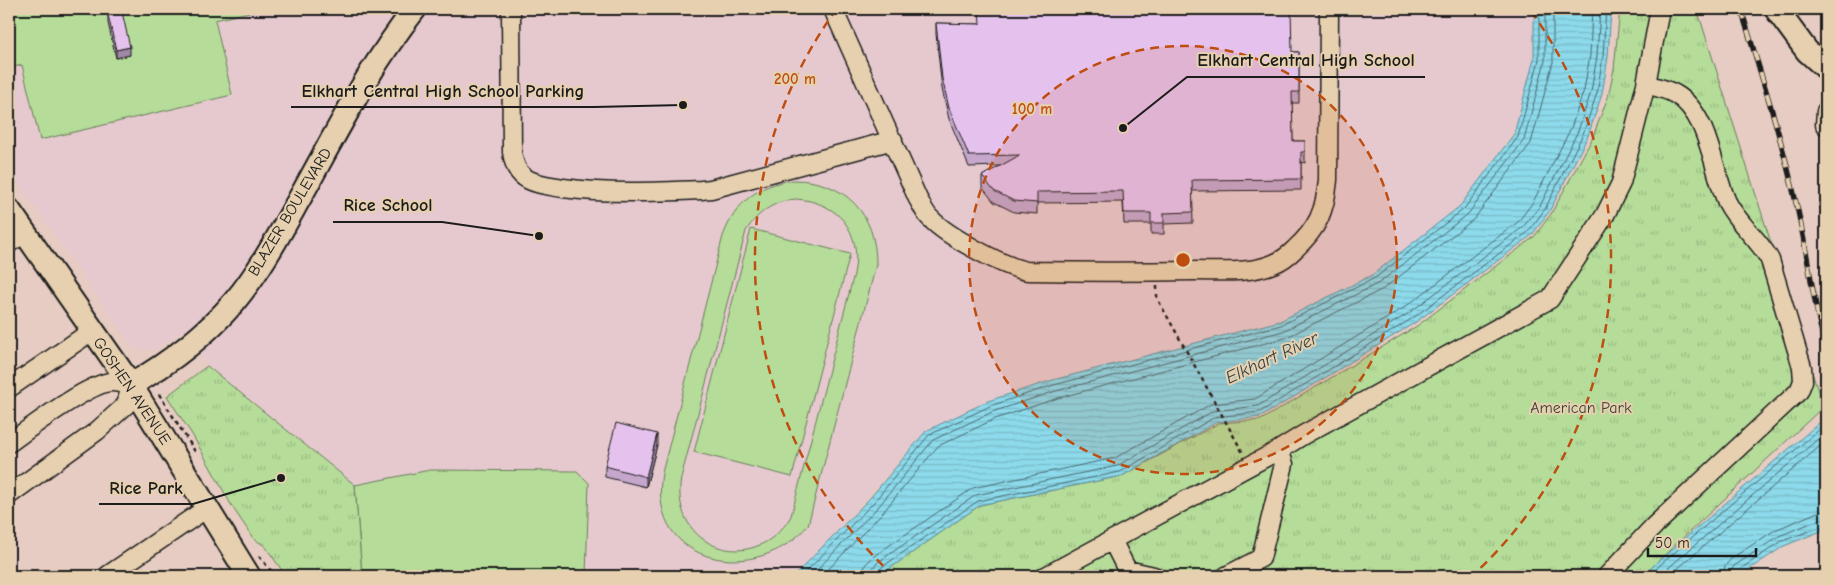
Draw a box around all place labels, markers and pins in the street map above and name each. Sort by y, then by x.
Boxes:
callout: Elkhart Central High School [1187,44,1425,77]
callout: Elkhart Central High School Parking [291,74,594,107]
callout: Rice School [333,189,442,222]
centre of rings [1174,251,1192,269]
callout: Rice Park [99,471,193,504]

